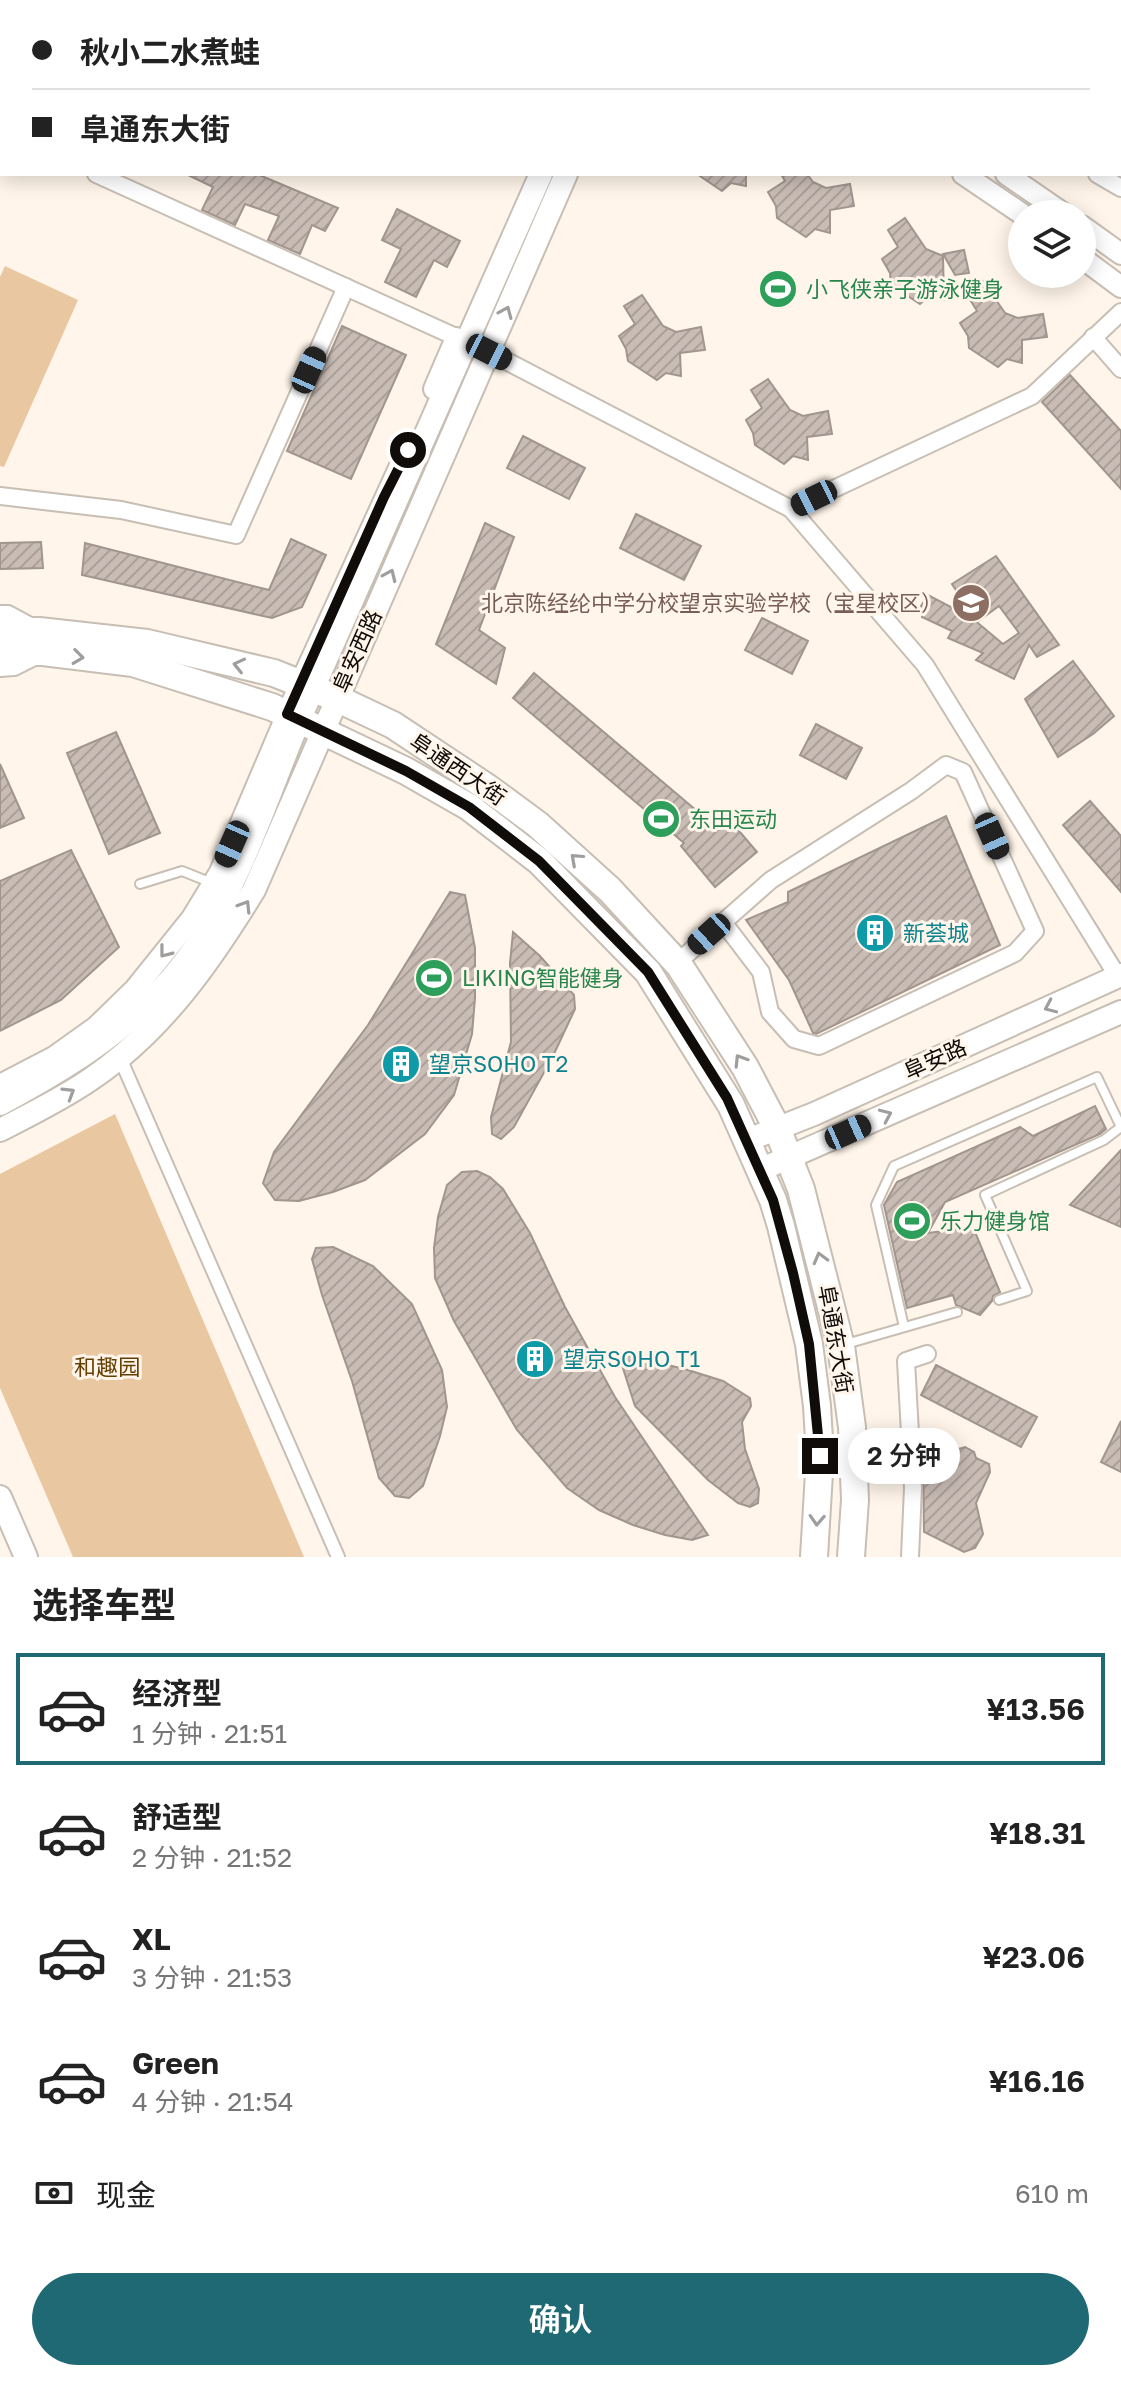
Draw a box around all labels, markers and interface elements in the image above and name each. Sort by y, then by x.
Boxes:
text: 秋小二水煮蛙 [80,34,260,70]
text: 阜通东大街 [80,111,230,147]
map controls [1008,200,1096,288]
button: layers [1008,200,1096,288]
sports icon: 小飞侠亲子游泳健身 [757,268,799,310]
place label: 小飞侠亲子游泳健身 [806,275,1004,302]
one-way arrow [497,306,513,320]
car [462,330,516,374]
car [288,343,330,397]
route start [390,432,426,468]
car [787,477,841,519]
one-way arrow [381,569,397,584]
school or university icon: 北京陈经纶中学分校望京实验学校（宝星校区） [950,582,992,624]
place label: 北京陈经纶中学分校望京实验学校（宝星校区） [481,589,943,616]
street label: 阜安西路 [326,605,387,696]
one-way arrow [72,648,85,665]
one-way arrow [233,657,247,674]
street label: 阜通西大街 [405,727,511,811]
sports icon: 东田运动 [640,798,682,840]
place label: 东田运动 [689,805,777,832]
car [971,809,1013,863]
car [211,817,253,871]
one-way arrow [571,855,586,869]
one-way arrow [235,900,250,915]
car [683,909,735,959]
building icon: 新荟城 [854,912,896,954]
place label: 新荟城 [903,919,969,946]
one-way arrow [160,943,175,957]
sports icon: LIKING智能健身 [413,957,455,999]
place label: LIKING智能健身 [462,964,624,991]
one-way arrow [1044,997,1058,1013]
street label: 阜安路 [899,1033,970,1084]
building icon: 望京SOHO T2 [380,1043,422,1085]
place label: 望京SOHO T2 [429,1050,568,1077]
one-way arrow [734,1054,749,1069]
one-way arrow [60,1088,75,1103]
one-way arrow [878,1109,893,1125]
car [821,1111,875,1153]
sports icon: 乐力健身馆 [891,1200,933,1242]
place label: 乐力健身馆 [940,1207,1050,1234]
one-way arrow [813,1252,829,1266]
street label: 阜通东大街 [814,1282,859,1395]
building icon: 望京SOHO T1 [514,1338,556,1380]
place label: 望京SOHO T1 [563,1345,701,1372]
park label: 和趣园 [74,1353,140,1380]
callout: 2 分钟 [848,1428,960,1484]
route end [802,1438,838,1474]
text: 2 分钟 [867,1440,941,1471]
one-way arrow [809,1514,826,1527]
text: 选择车型 [32,1583,176,1626]
icon: car [36,1673,108,1745]
text: 经济型 [132,1675,222,1711]
text: ¥13.56 [986,1691,1085,1727]
text: 1 分钟 · 21:51 [132,1718,287,1749]
icon: car [36,1797,108,1869]
text: 舒适型 [132,1799,222,1835]
text: ¥18.31 [989,1815,1085,1851]
text: 2 分钟 · 21:52 [132,1842,292,1873]
icon: car [36,1921,108,1993]
text: XL [132,1921,171,1957]
text: ¥23.06 [982,1939,1085,1975]
text: 3 分钟 · 21:53 [132,1962,292,1993]
icon: car [36,2045,108,2117]
text: Green [132,2045,219,2081]
text: ¥16.16 [989,2063,1085,2099]
text: 4 分钟 · 21:54 [132,2086,294,2117]
icon: cash [32,2171,76,2215]
text: 现金 [96,2177,156,2213]
text: 610 m [1015,2178,1089,2209]
button: 确认 [32,2273,1089,2365]

